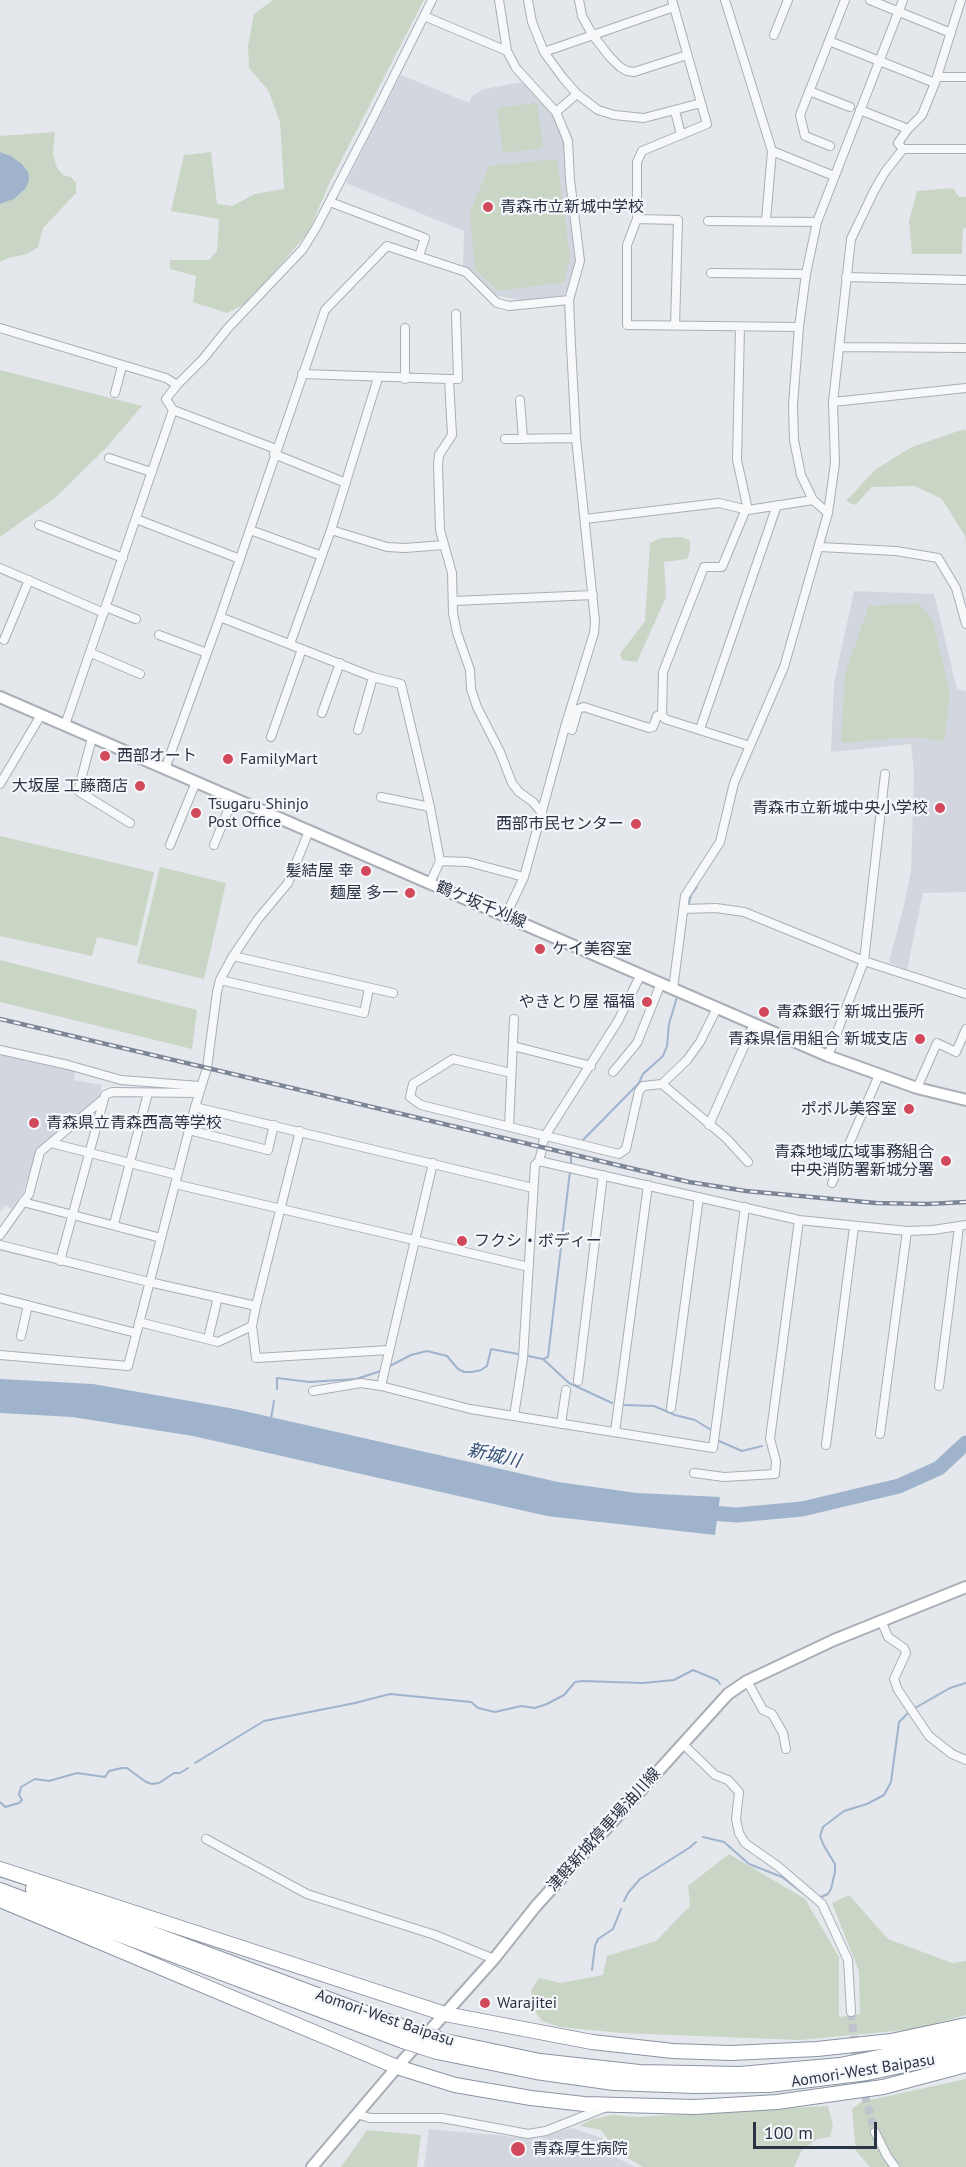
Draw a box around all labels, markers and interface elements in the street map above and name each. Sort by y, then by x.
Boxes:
place label: 青森市立新城中学校 [500,197,644,217]
marker: 青森市立新城中学校 [481,200,495,214]
place label: 西部オート [117,746,197,766]
marker: 西部オート [98,749,112,763]
place label: FamilyMart [240,749,318,769]
marker: FamilyMart [221,752,235,766]
place label: 大坂屋 工藤商店 [12,776,128,796]
marker: 大坂屋 工藤商店 [133,779,147,793]
place label: Tsugaru Shinjo Post Office [208,794,309,832]
place label: 青森市立新城中央小学校 [752,798,928,818]
marker: 青森市立新城中央小学校 [933,801,947,815]
marker: Tsugaru Shinjo Post Office [189,806,203,820]
place label: 西部市民センター [496,814,624,834]
marker: 西部市民センター [629,817,643,831]
place label: 髪結屋 幸 [286,861,354,881]
marker: 髪結屋 幸 [359,864,373,878]
street label: 鶴ケ坂千刈線 [433,877,529,933]
place label: 麺屋 多一 [330,883,398,903]
marker: 麺屋 多一 [403,886,417,900]
place label: ケイ美容室 [552,939,632,959]
marker: ケイ美容室 [533,942,547,956]
place label: やきとり屋 福福 [519,992,635,1012]
marker: やきとり屋 福福 [640,995,654,1009]
place label: 青森銀行 新城出張所 [776,1002,924,1022]
marker: 青森銀行 新城出張所 [757,1005,771,1019]
place label: 青森県信用組合 新城支店 [728,1029,908,1049]
marker: 青森県信用組合 新城支店 [913,1032,927,1046]
place label: ポポル美容室 [801,1099,897,1119]
marker: ポポル美容室 [902,1102,916,1116]
place label: 青森県立青森西高等学校 [46,1113,222,1133]
marker: 青森県立青森西高等学校 [27,1116,41,1130]
place label: 青森地域広域事務組合 中央消防署新城分署 [774,1142,934,1180]
marker: 青森地域広域事務組合 中央消防署新城分署 [939,1154,953,1168]
place label: フクシ・ボディー [474,1231,602,1251]
marker: フクシ・ボディー [455,1234,469,1248]
water label: 新城川 [465,1439,523,1473]
street label: 津軽新城停車場油川線 [543,1764,665,1896]
street label: Aomori-West Baipasu [313,1985,457,2051]
place label: Warajitei [497,1993,557,2013]
marker: Warajitei [478,1996,492,2010]
street label: Aomori-West Baipasu [790,2050,936,2092]
scale bar [756,2110,880,2148]
text: 100 m [764,2121,813,2144]
place label: 青森厚生病院 [532,2139,628,2159]
marker: 青森厚生病院 [509,2140,527,2158]

